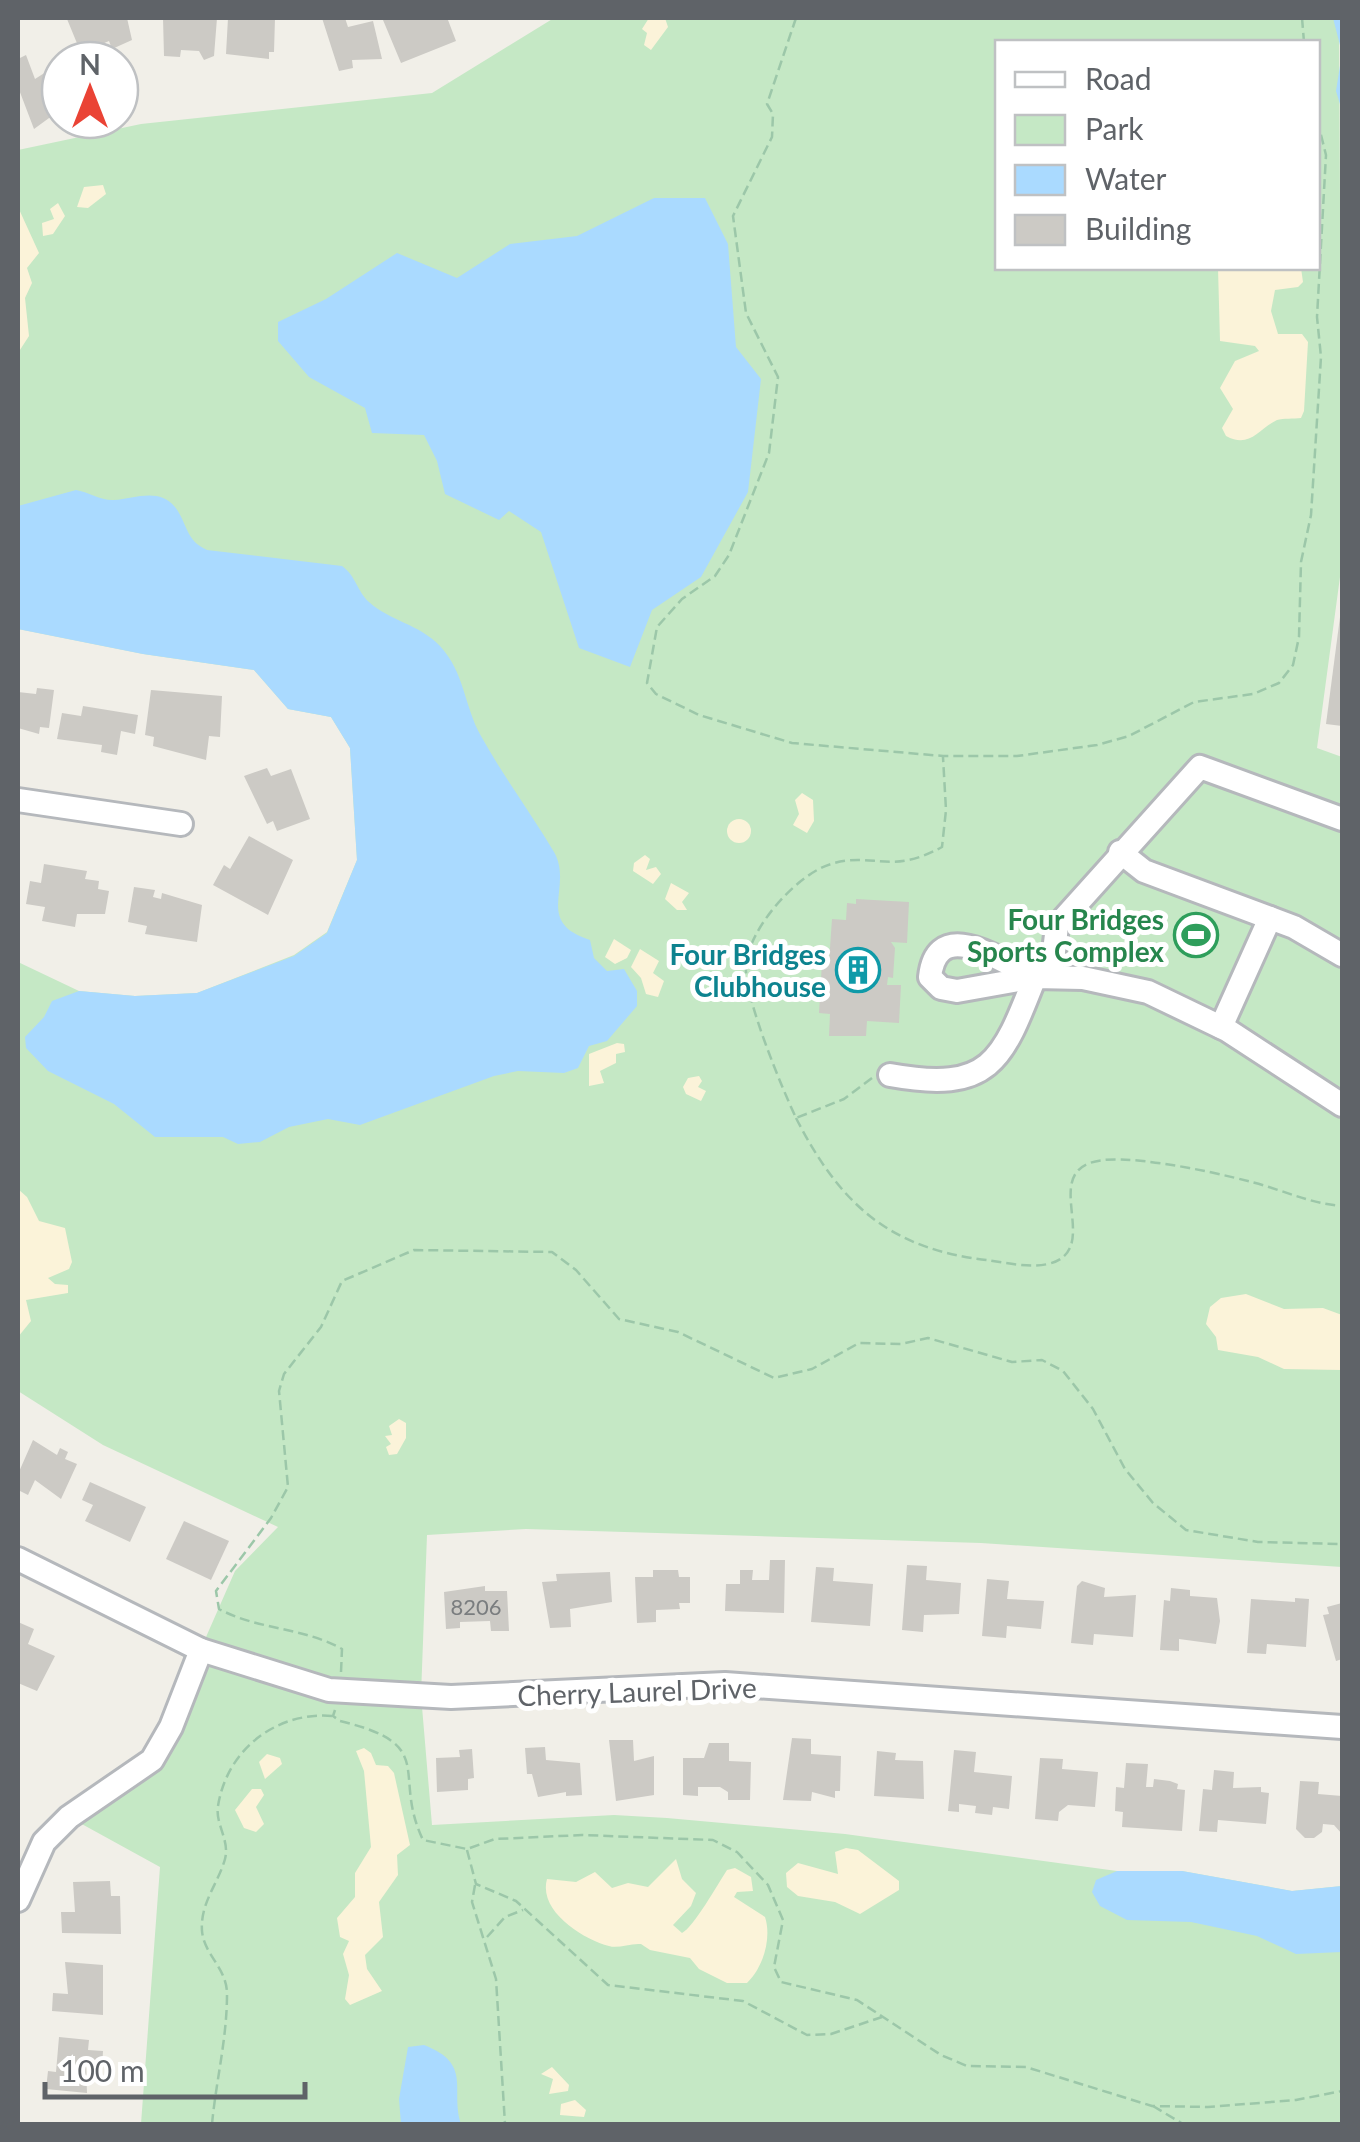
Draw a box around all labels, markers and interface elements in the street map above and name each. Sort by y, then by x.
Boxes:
north arrow [40,40,140,140]
legend [995,40,1320,270]
text: N [79,47,101,81]
text: Road [1085,60,1152,96]
text: Park [1085,110,1144,146]
text: Water [1085,160,1167,196]
text: Building [1085,210,1191,246]
place label: Four Bridges Sports Complex [967,902,1164,968]
sports icon: Four Bridges Sports Complex [1173,912,1219,958]
place label: Four Bridges Clubhouse [669,937,826,1003]
building icon: Four Bridges Clubhouse [835,947,881,993]
house number: 8206 [450,1593,502,1620]
street label: Cherry Laurel Drive [517,1670,757,1712]
scale bar [45,2037,305,2099]
text: 100 m [60,2052,145,2088]

